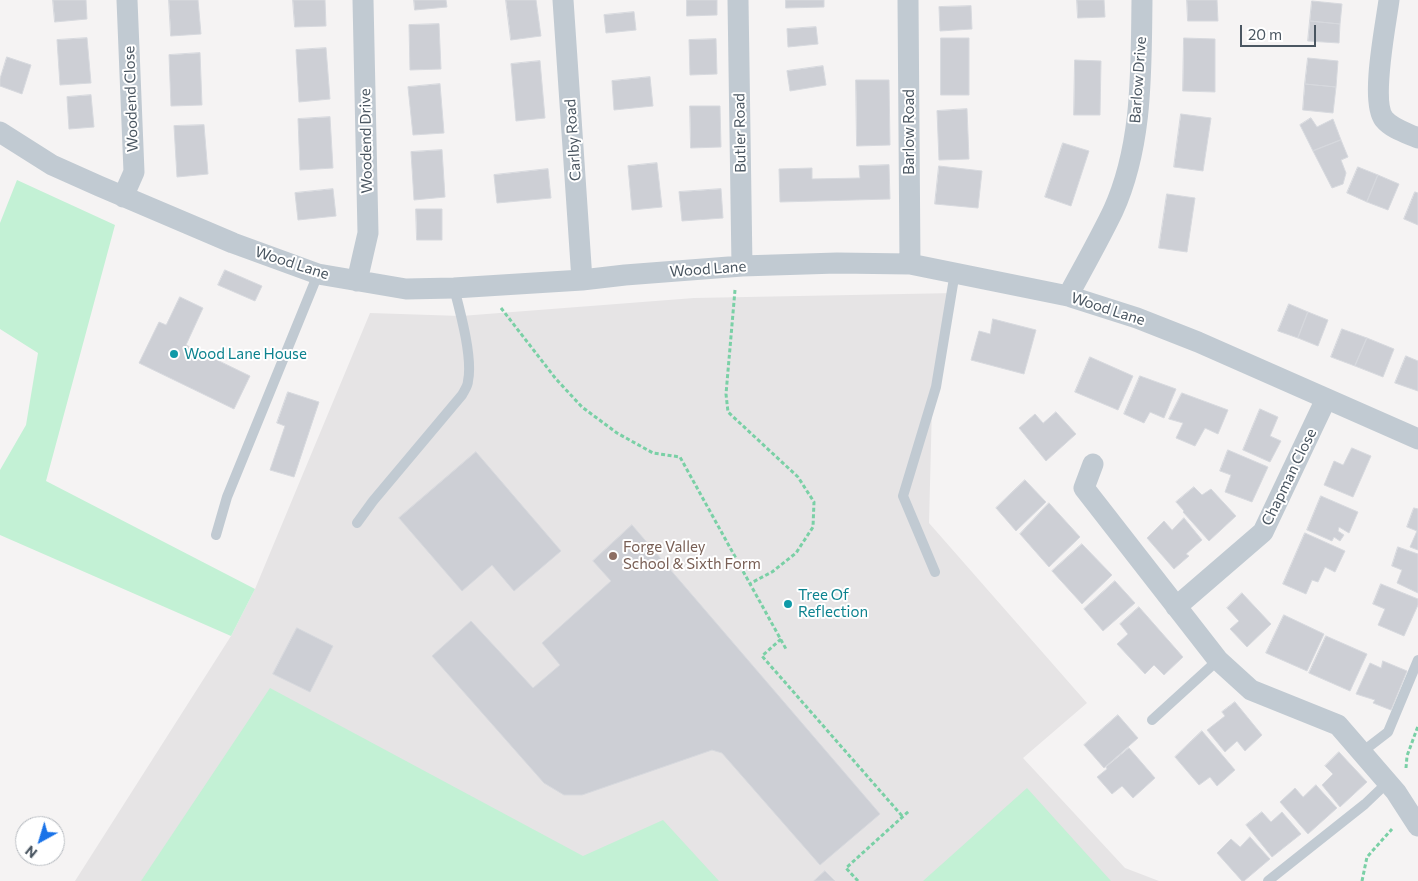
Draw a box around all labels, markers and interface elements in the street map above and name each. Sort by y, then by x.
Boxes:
scale bar [1243,15,1319,47]
text: 20 m [1248,25,1282,43]
street label: Barlow Drive [1126,36,1150,124]
street label: Woodend Close [120,45,142,153]
street label: Woodend Drive [356,88,376,194]
street label: Barlow Road [900,89,918,175]
street label: Butler Road [730,93,750,173]
street label: Carlby Road [561,98,585,182]
street label: Wood Lane [253,243,331,283]
street label: Wood Lane [669,257,747,281]
street label: Wood Lane [1069,289,1147,329]
place label: Wood Lane House [184,345,307,363]
marker: Wood Lane House [168,348,180,360]
street label: Chapman Close [1258,426,1320,528]
place label: Forge Valley School & Sixth Form [623,538,761,573]
marker: Forge Valley School & Sixth Form [607,550,619,562]
place label: Tree Of Reflection [798,586,868,621]
marker: Tree Of Reflection [782,598,794,610]
north arrow [15,816,65,866]
text: N [21,842,40,862]

